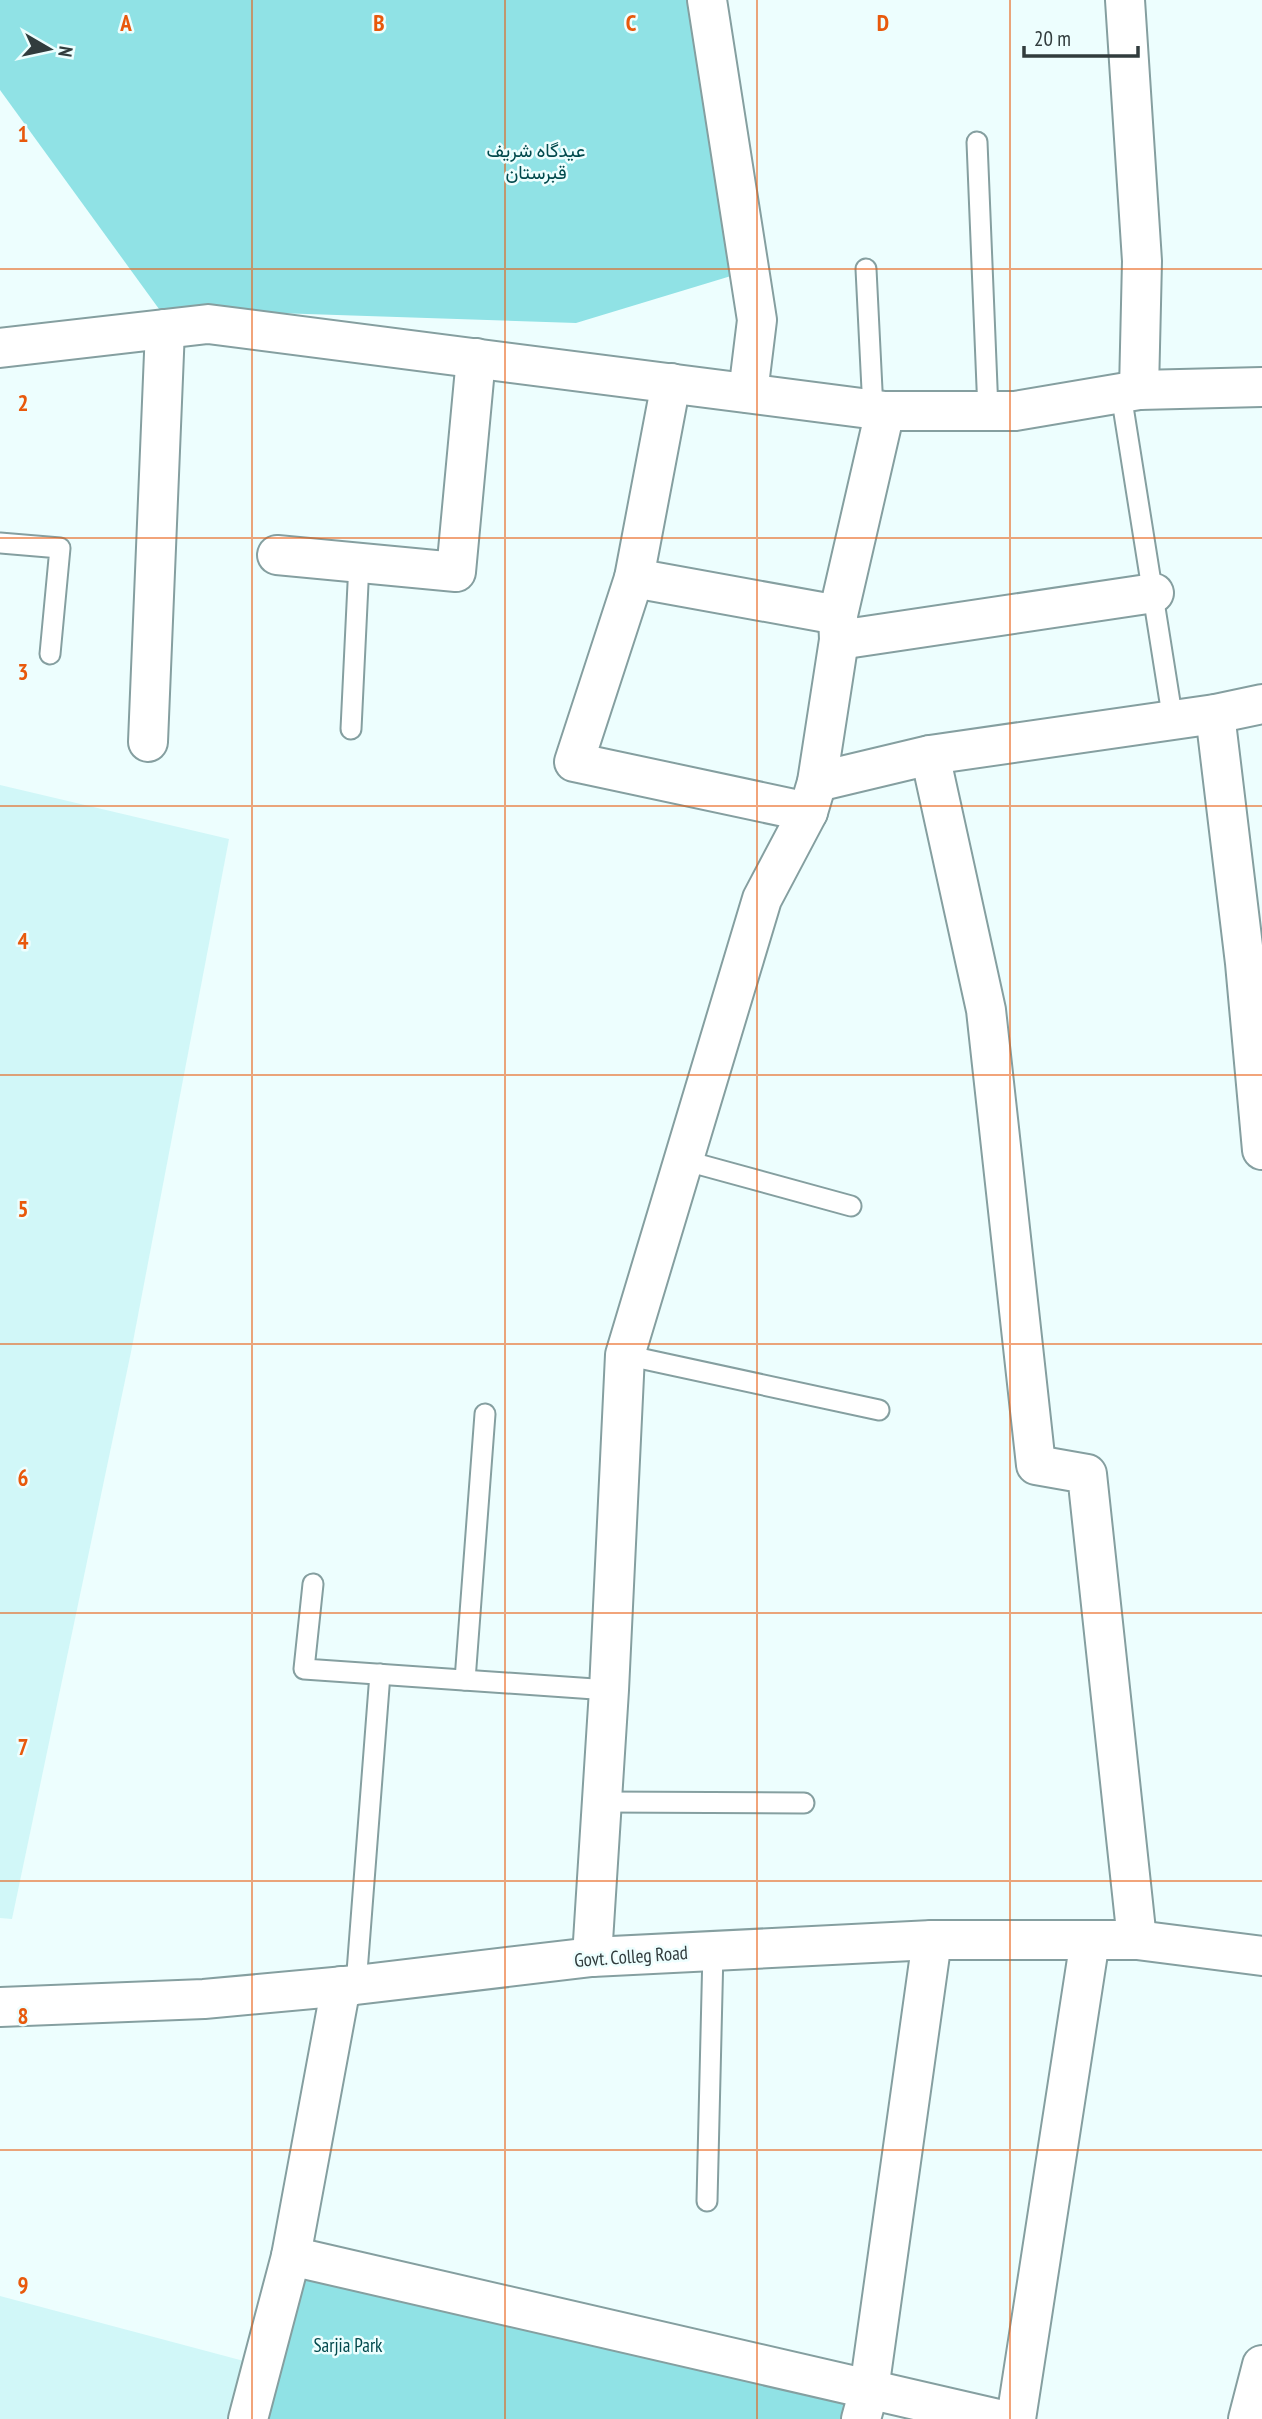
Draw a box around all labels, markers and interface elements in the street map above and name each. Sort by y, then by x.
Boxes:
text: A [119,8,132,37]
text: B [373,8,385,37]
text: C [626,8,637,37]
text: D [877,8,889,37]
north arrow [14,14,84,84]
scale bar [1024,14,1138,58]
text: 20 m [1034,25,1071,52]
text: N [53,45,78,59]
text: 1 [18,119,29,148]
park label: عیدگاہ شریف قبرستان [487,138,585,184]
text: 2 [18,388,29,417]
text: 3 [18,657,29,686]
text: 4 [18,926,29,955]
text: 5 [18,1194,29,1223]
text: 6 [18,1463,29,1492]
text: 7 [18,1732,29,1761]
street label: Govt. Colleg Road [573,1940,689,1972]
text: 8 [18,2001,29,2030]
text: 9 [18,2270,29,2299]
park label: Sarjia Park [313,2333,383,2357]

